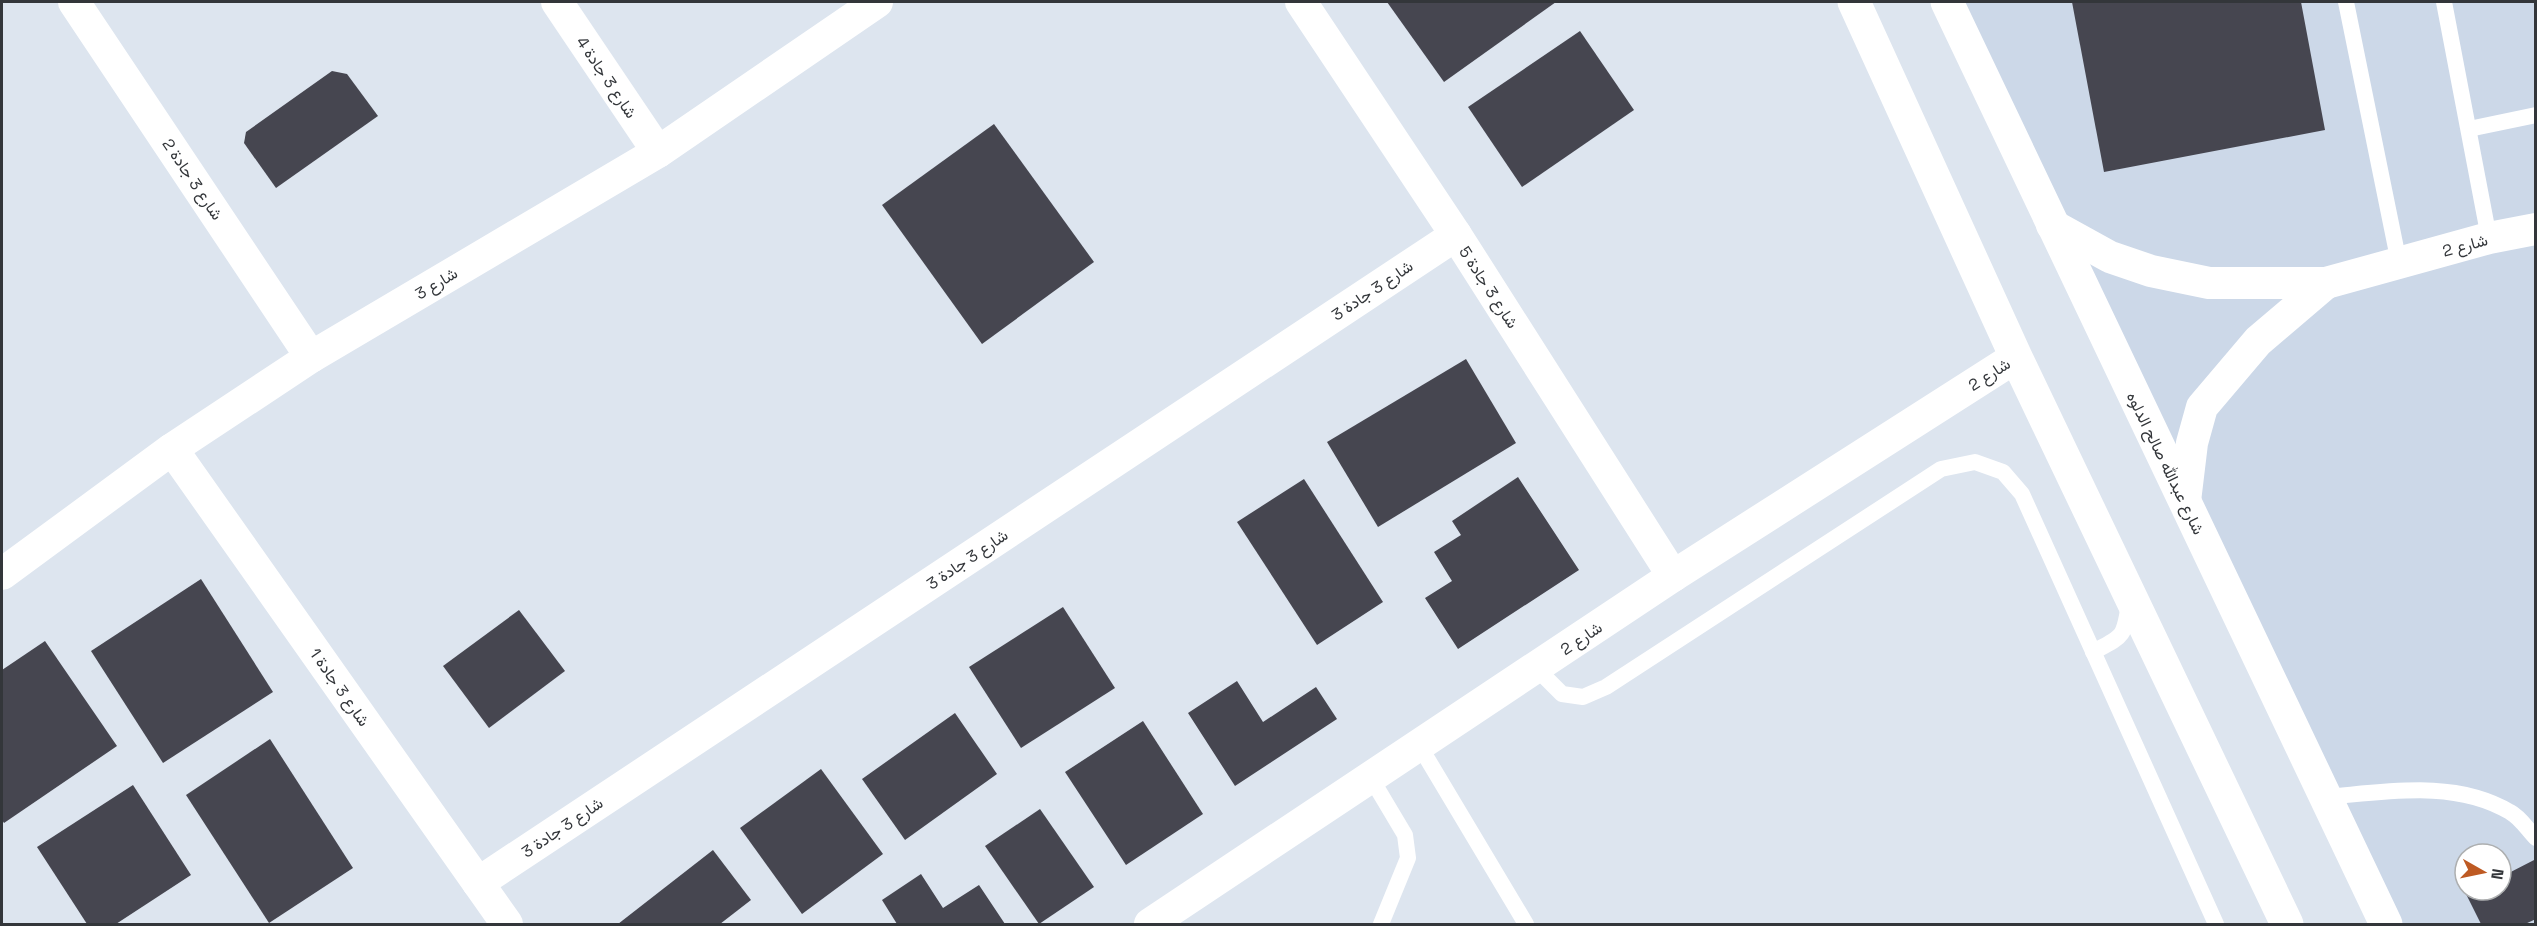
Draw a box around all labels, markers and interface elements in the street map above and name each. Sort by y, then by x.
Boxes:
street label: شارع 3 جادة 4 [571,32,642,123]
street label: شارع 3 جادة 2 [157,134,228,225]
street label: شارع 2 [2440,229,2490,263]
street label: شارع 3 جادة 5 [1453,242,1523,333]
street label: شارع 3 جادة 3 [1327,255,1418,326]
street label: شارع 3 [411,263,462,305]
street label: شارع 2 [1964,353,2015,397]
street label: شارع عبدالله صالح الدلوه [2121,388,2209,538]
street label: شارع 3 جادة 3 [922,524,1013,595]
street label: شارع 2 [1556,617,1607,661]
street label: شارع 3 جادة 1 [304,644,374,731]
street label: شارع 3 جادة 3 [517,792,608,863]
north arrow [2453,842,2513,902]
text: N [2486,867,2509,881]

